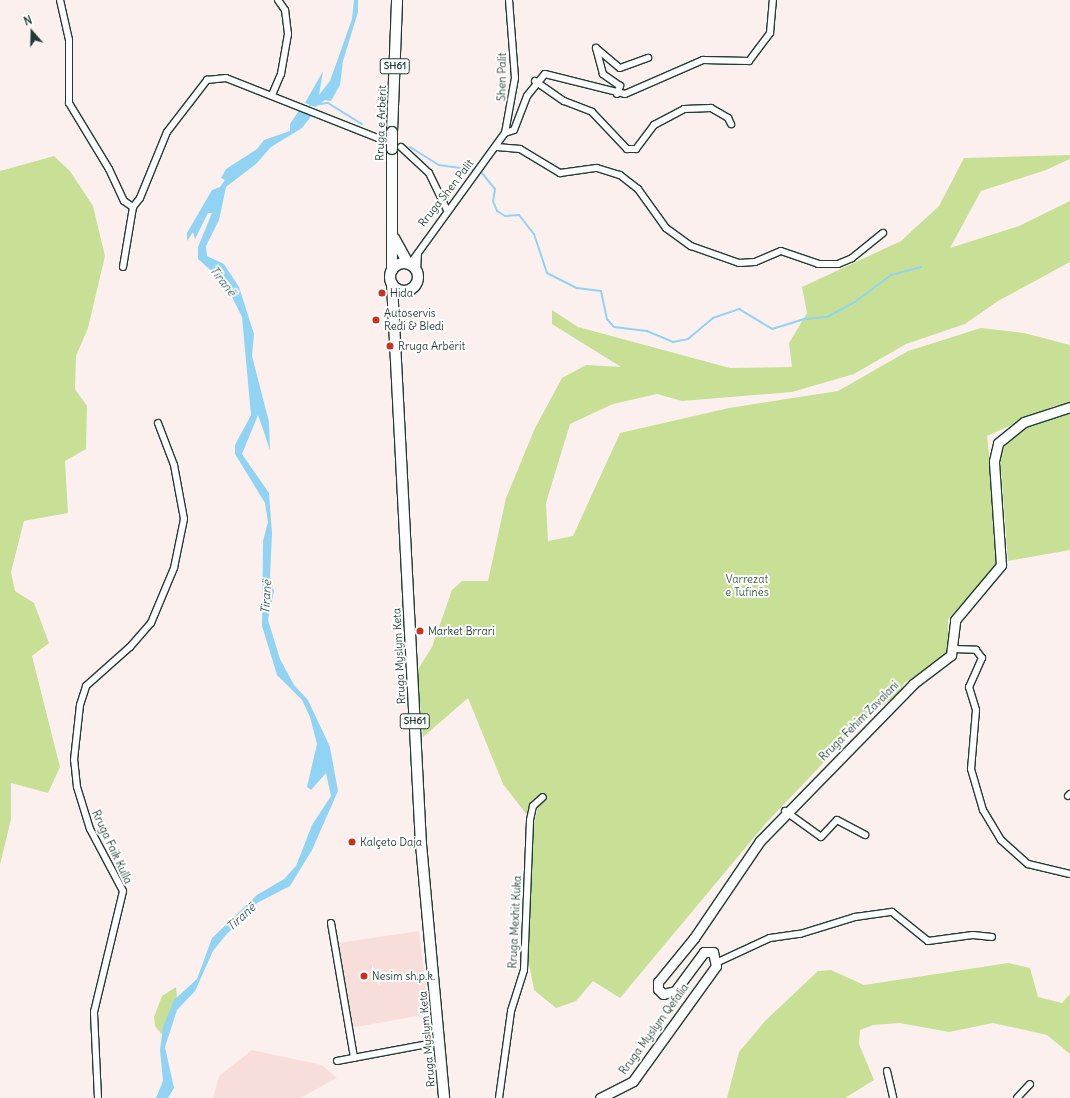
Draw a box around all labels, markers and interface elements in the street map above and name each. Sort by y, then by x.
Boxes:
north arrow [12,12,52,52]
text: N [22,13,34,29]
street label: Shen Palit [495,53,509,101]
road number: SH61 [379,58,411,74]
street label: Rruga e Arbërit [373,85,389,161]
street label: Rruga Shen Palit [416,157,476,229]
water label: Tiranë [207,263,239,299]
place label: Hida [390,286,413,300]
marker: Hida [377,288,387,298]
place label: Autoservis Redi & Bledi [384,307,444,333]
marker: Autoservis Redi & Bledi [371,315,381,325]
place label: Rruga Arbërit [398,339,465,353]
marker: Rruga Arbërit [385,341,395,351]
park label: Varrezat e Tufinës [725,573,769,599]
water label: Tiranë [258,580,274,614]
street label: Rruga Myslym Keta [390,608,408,704]
place label: Market Brrari [428,624,495,638]
marker: Market Brrari [415,626,425,636]
street label: Rruga Fehim Zavalani [817,679,901,763]
road number: SH61 [399,713,431,729]
street label: Rruga Faik Kulla [89,808,135,886]
place label: Kalçeto Daja [360,835,422,849]
marker: Kalçeto Daja [347,837,357,847]
street label: Rruga Mexhit Kuka [506,875,524,969]
water label: Tiranë [224,900,258,934]
place label: Nesim sh.p.k. [372,969,435,983]
marker: Nesim sh.p.k. [359,971,369,981]
street label: Rruga Myslym Qefalia [617,981,691,1077]
street label: Rruga Myslym Keta [416,990,438,1088]

